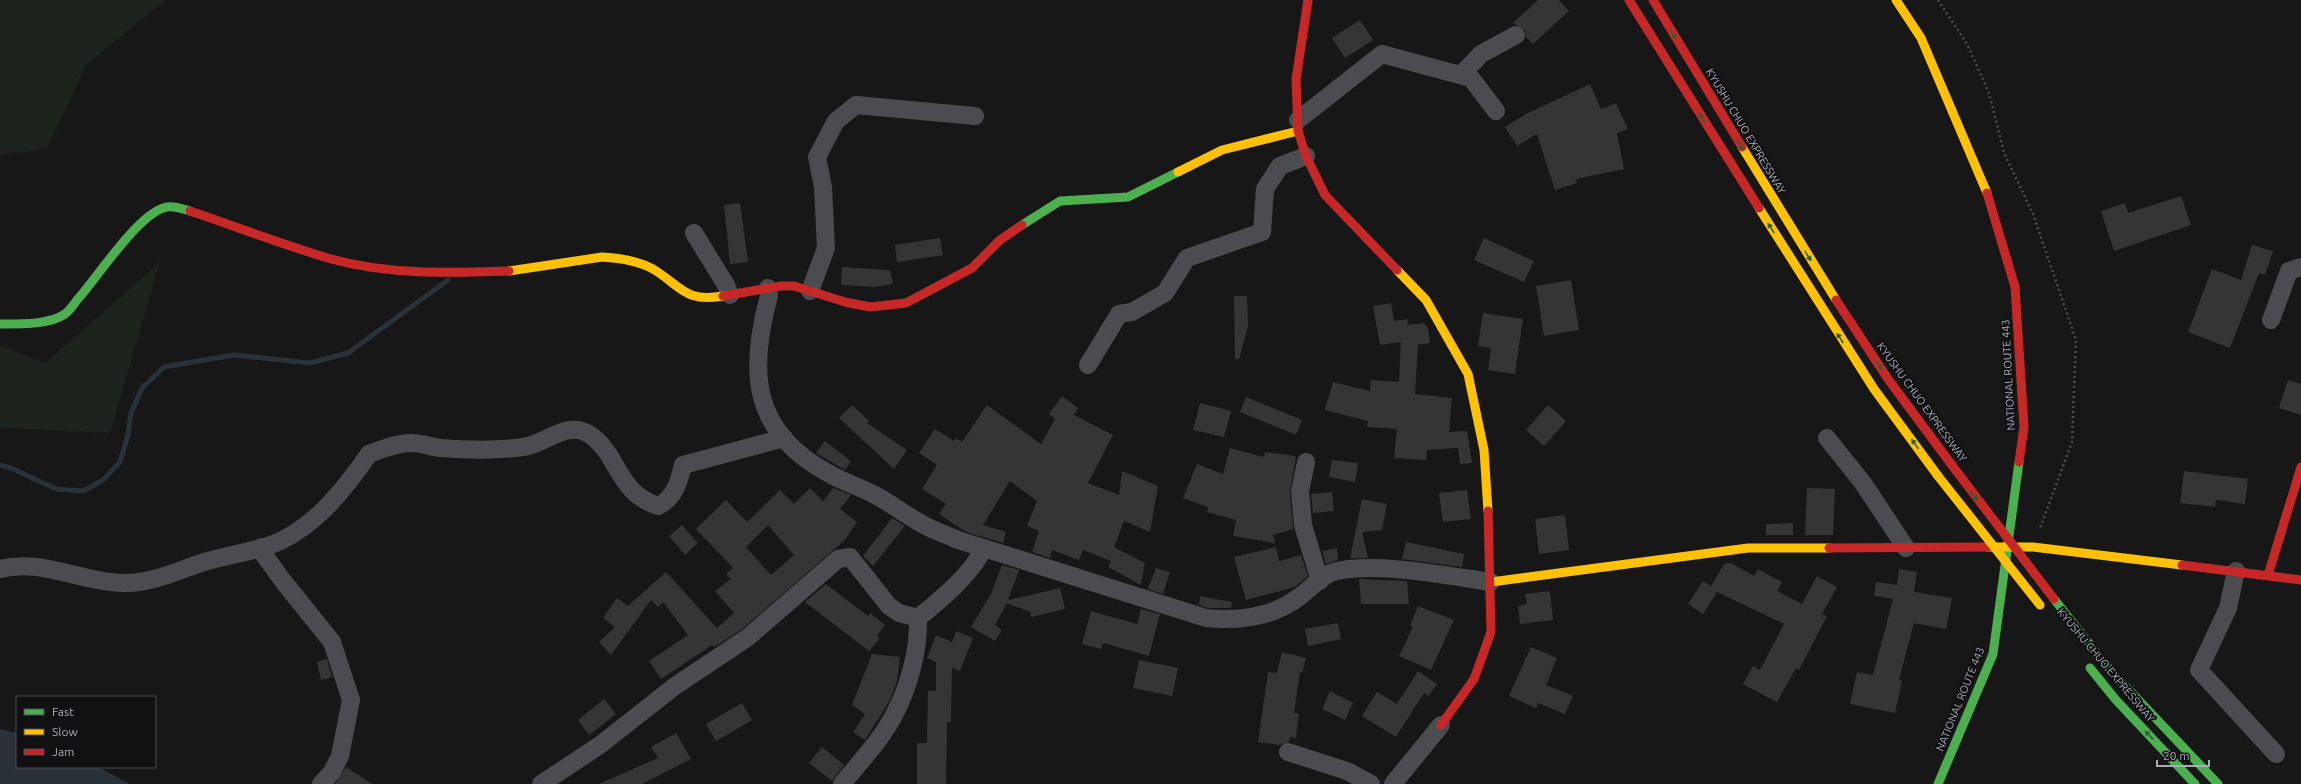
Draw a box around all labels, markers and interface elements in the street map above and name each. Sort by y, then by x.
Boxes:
one-way arrow [1669,29,1677,39]
street label: KYUSHU CHUO EXPRESSWAY [1704,66,1789,196]
one-way arrow [1698,113,1706,123]
one-way arrow [1736,139,1743,151]
one-way arrow [1767,222,1774,234]
one-way arrow [1804,251,1812,261]
street label: NATIONAL ROUTE 443 [1999,319,2017,431]
one-way arrow [1837,332,1844,343]
street label: KYUSHU CHUO EXPRESSWAY [1875,340,1970,464]
one-way arrow [1875,359,1883,370]
one-way arrow [1911,439,1919,450]
one-way arrow [1970,490,1978,501]
street label: KYUSHU CHUO EXPRESSWAY [2055,606,2157,725]
street label: NATIONAL ROUTE 443 [1934,645,1986,753]
legend [16,696,156,768]
text: Fast [52,705,74,718]
text: Slow [52,725,78,738]
one-way arrow [2144,730,2154,740]
scale bar [2157,742,2209,768]
text: Jam [52,745,74,758]
text: 20 m [2163,749,2190,762]

